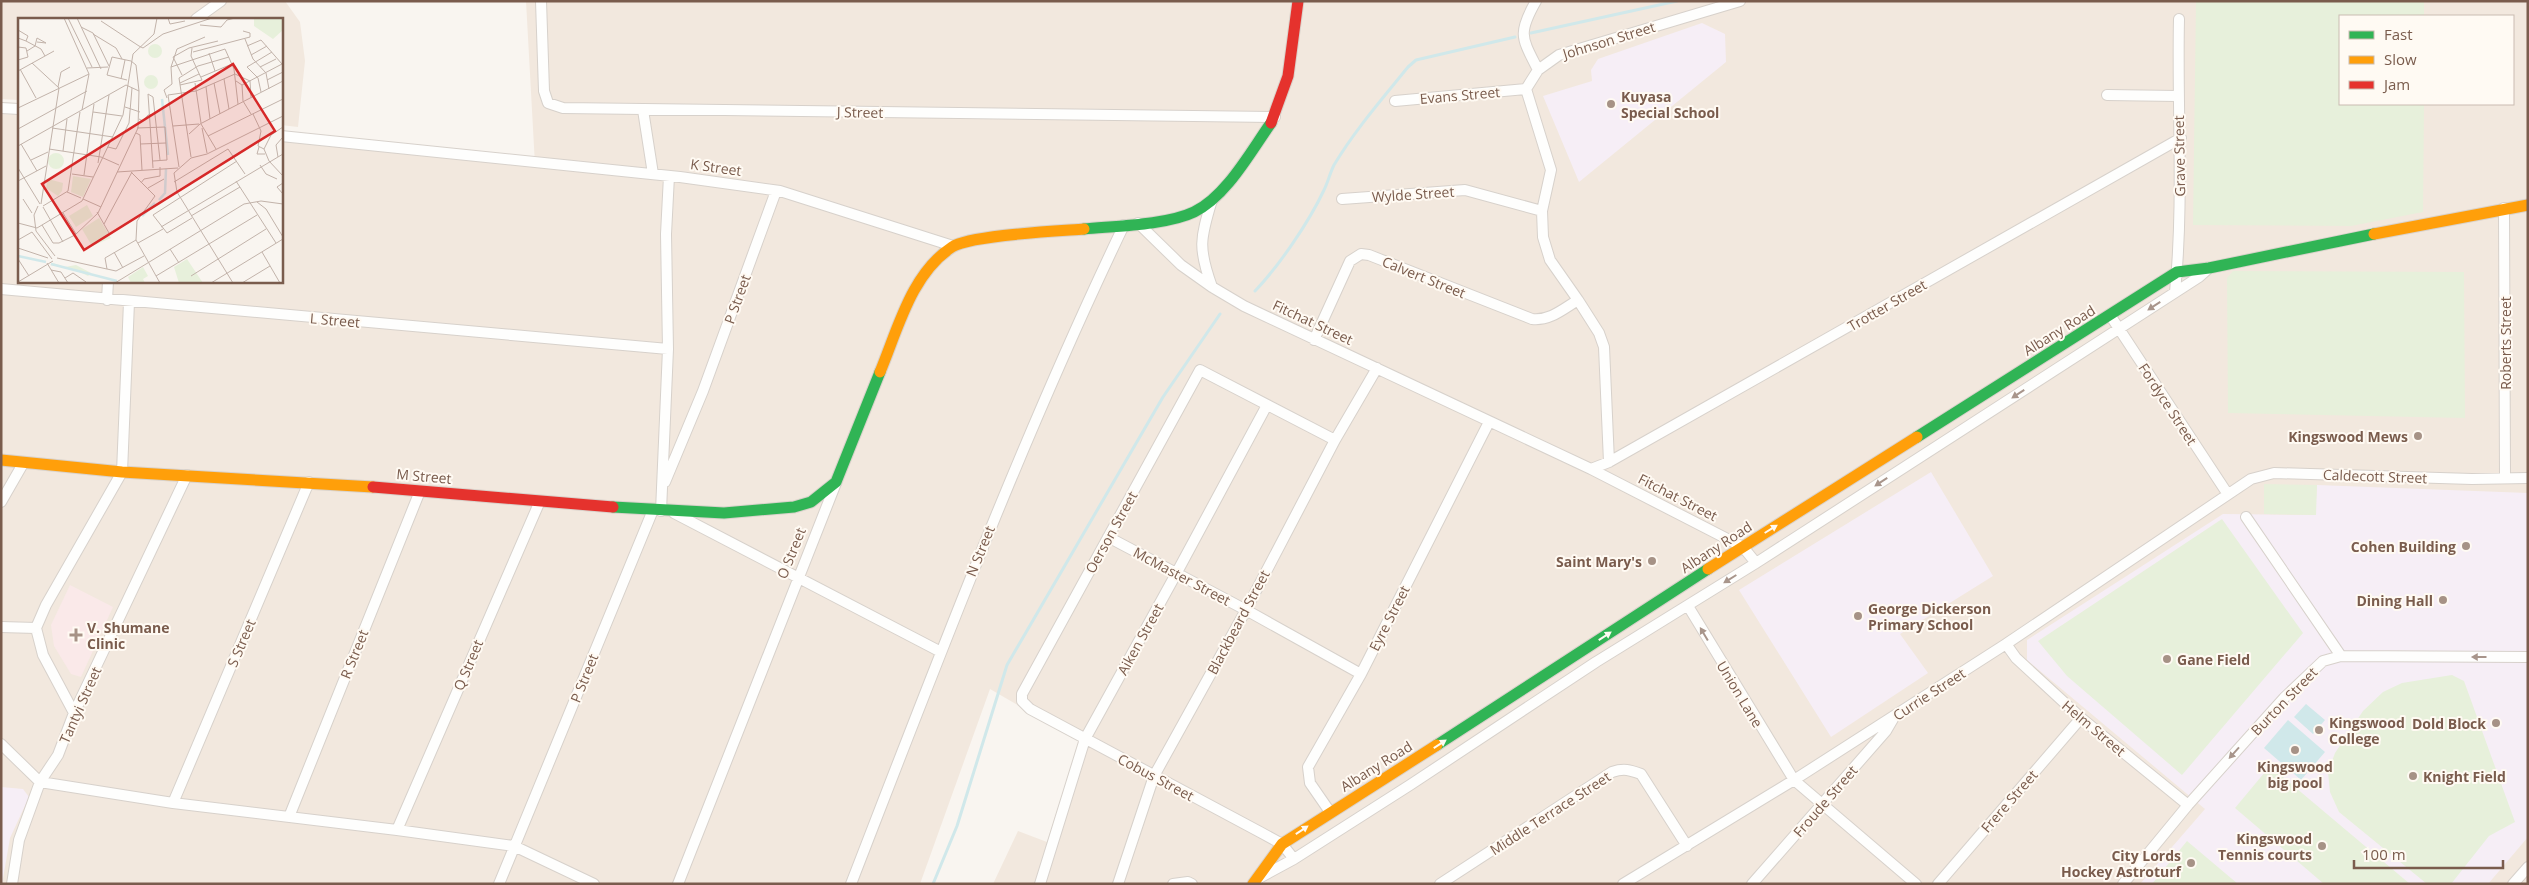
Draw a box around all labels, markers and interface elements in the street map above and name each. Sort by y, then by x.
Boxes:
legend [2339,15,2514,105]
street label: Johnson Street [1559,17,1658,64]
inset map [18,18,282,282]
text: Fast [2384,24,2413,44]
text: Slow [2384,49,2417,69]
text: Jam [2382,74,2410,94]
street label: Evans Street [1419,82,1501,108]
place label: Kuyasa Special School [1621,87,1719,122]
marker: Kuyasa Special School [1605,98,1617,110]
street label: J Street [835,102,883,122]
street label: Grave Street [2169,115,2189,197]
street label: K Street [689,154,743,180]
street label: Wylde Street [1371,182,1455,206]
street label: Calvert Street [1379,252,1469,302]
street label: P Street [719,272,755,326]
street label: Trotter Street [1844,275,1930,335]
street label: Fitchat Street [1270,295,1356,349]
street label: Roberts Street [2496,296,2515,390]
street label: Albany Road [2019,300,2099,360]
one-way arrow [2148,301,2161,310]
street label: L Street [309,308,361,332]
street label: Fordyce Street [2134,359,2202,449]
one-way arrow [2011,389,2024,398]
place label: Kingswood Mews [2288,427,2408,446]
marker: Kingswood Mews [2412,430,2424,442]
street label: M Street [396,464,452,488]
street label: Caldecott Street [2322,465,2428,487]
street label: Fitchat Street [1635,469,1721,525]
one-way arrow [1874,477,1888,486]
street label: Oerson Street [1081,488,1141,576]
street label: Albany Road [1677,517,1755,577]
street label: N Street [961,523,999,579]
street label: O Street [772,525,810,581]
one-way arrow [1765,525,1778,534]
place label: Cohen Building [2351,537,2456,556]
marker: Cohen Building [2460,540,2472,552]
street label: McMaster Street [1130,542,1234,610]
place label: Saint Mary's [1556,552,1642,571]
marker: Saint Mary's [1646,555,1658,567]
street label: Blackbeard Street [1202,566,1274,678]
one-way arrow [1723,575,1737,584]
street label: Eyre Street [1364,582,1414,654]
place label: Dining Hall [2356,591,2433,610]
marker: Dining Hall [2437,594,2449,606]
place label: George Dickerson Primary School [1868,599,1991,634]
street label: Aiken Street [1113,600,1167,678]
marker: George Dickerson Primary School [1852,610,1864,622]
street label: S Street [222,616,260,670]
place label: V. Shumane Clinic [87,618,170,653]
street label: R Street [336,627,372,681]
one-way arrow [1700,627,1709,640]
marker: V. Shumane Clinic [69,628,83,642]
one-way arrow [1599,631,1612,641]
street label: Q Street [449,637,487,693]
place label: Gane Field [2177,650,2250,669]
street label: P Street [566,651,602,705]
marker: Gane Field [2161,653,2173,665]
one-way arrow [2471,653,2487,661]
street label: Union Lane [1713,657,1767,731]
street label: Currie Street [1889,663,1969,725]
street label: Burton Street [2247,663,2321,739]
street label: Tantyi Street [55,664,105,746]
street label: Helm Street [2058,696,2130,760]
place label: Kingswood College [2329,713,2405,748]
place label: Dold Block [2412,714,2486,733]
marker: Dold Block [2490,717,2502,729]
marker: Kingswood College [2313,724,2325,736]
street label: Albany Road [1336,736,1416,796]
one-way arrow [1433,739,1446,748]
marker: Kingswood big pool [2289,744,2301,756]
one-way arrow [2229,747,2240,760]
street label: Cobus Street [1115,749,1197,805]
place label: Kingswood big pool [2257,757,2333,792]
street label: Froude Street [1789,761,1861,841]
street label: Frere Street [1977,766,2041,836]
street label: Middle Terrace Street [1486,767,1614,859]
place label: Knight Field [2423,767,2506,786]
marker: Knight Field [2407,770,2419,782]
one-way arrow [1295,825,1309,835]
place label: Kingswood Tennis courts [2218,829,2312,864]
scale bar [2354,838,2503,870]
marker: Kingswood Tennis courts [2316,840,2328,852]
text: 100 m [2362,844,2406,864]
place label: City Lords Hockey Astroturf [2061,846,2183,881]
marker: City Lords Hockey Astroturf [2185,857,2197,869]

